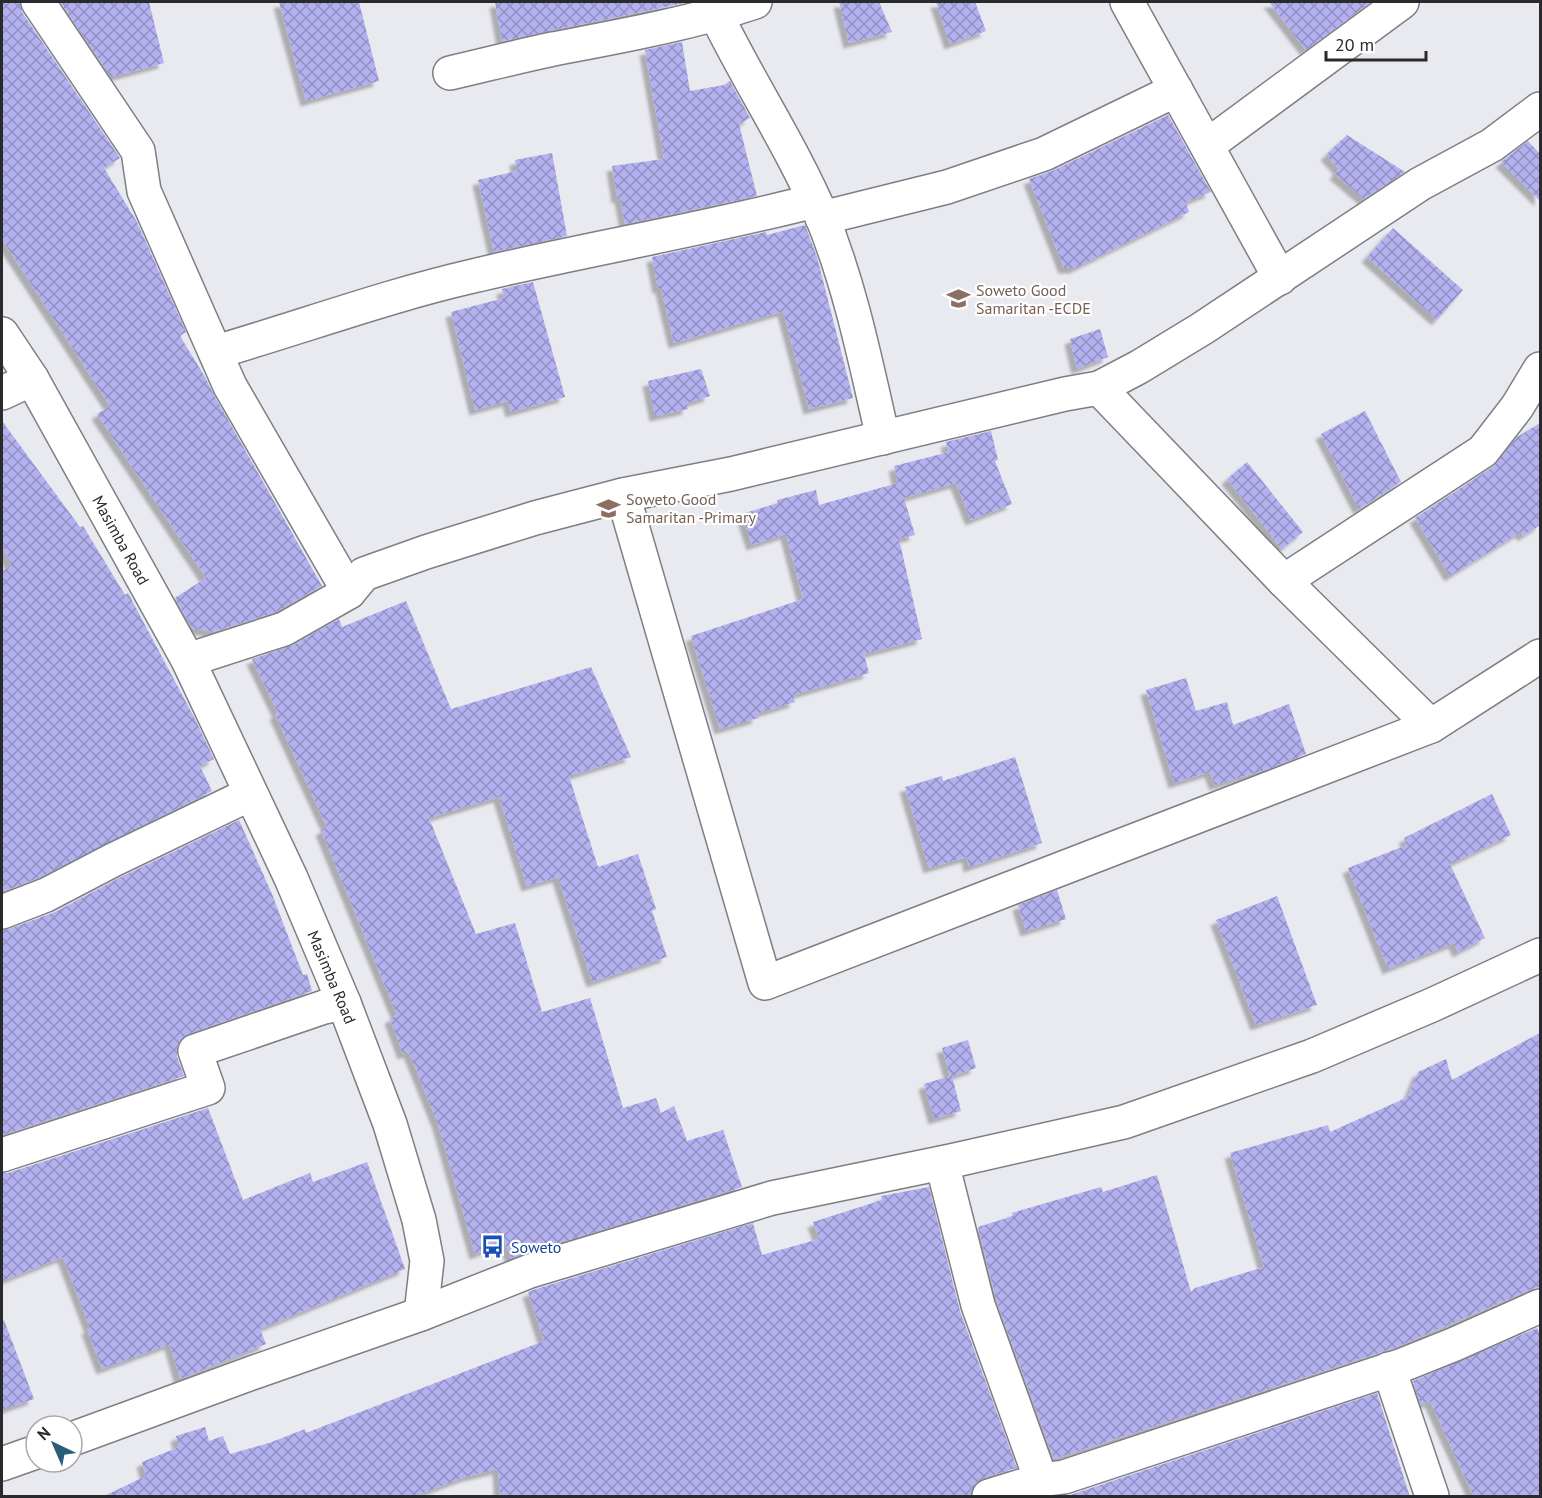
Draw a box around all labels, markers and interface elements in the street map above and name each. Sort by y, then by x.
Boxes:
scale bar [1326,24,1426,62]
text: 20 m [1335,33,1374,56]
place label: Soweto Good Samaritan -ECDE [976,280,1091,318]
school or university icon: Soweto Good Samaritan -ECDE [945,286,971,312]
place label: Soweto Good Samaritan -Primary [626,489,756,527]
street label: Masimba Road [88,492,154,588]
school or university icon: Soweto Good Samaritan -Primary [595,495,621,521]
street label: Masimba Road [303,927,361,1027]
bus stop icon: Soweto [480,1234,506,1260]
place label: Soweto [511,1237,561,1257]
north arrow [24,1414,84,1474]
text: N [33,1422,54,1444]

